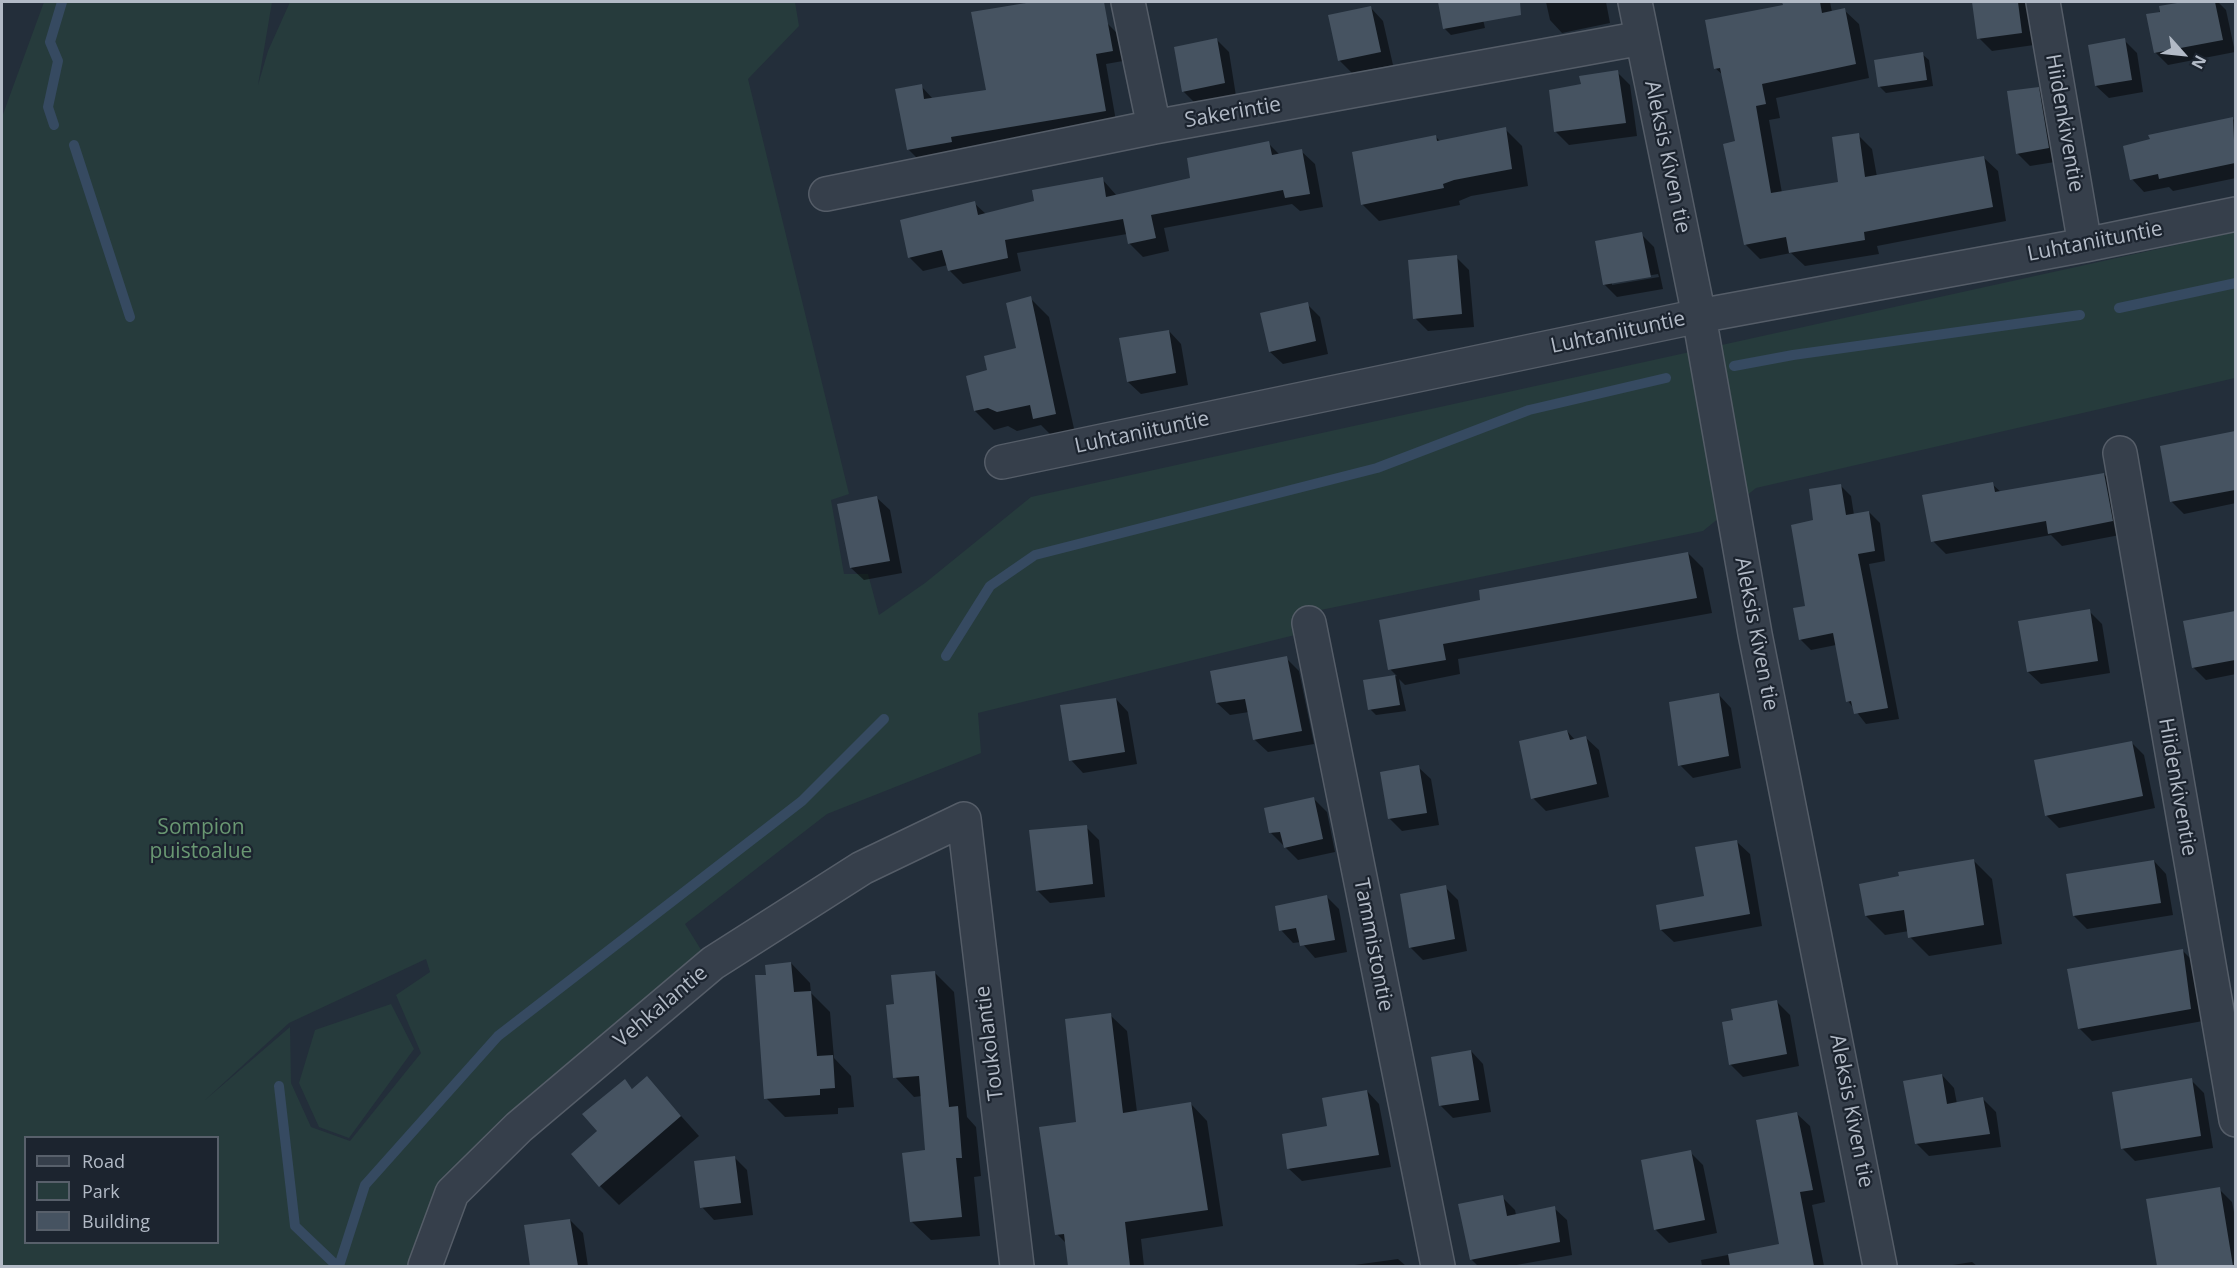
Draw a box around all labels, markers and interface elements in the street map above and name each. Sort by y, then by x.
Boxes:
north arrow [2153,24,2213,84]
text: N [2186,51,2212,73]
street label: Hiidenkiventie [2039,52,2089,194]
street label: Aleksis Kiven tie [1639,78,1695,236]
street label: Sakerintie [1183,92,1283,134]
street label: Luhtaniituntie [2025,217,2165,267]
street label: Luhtaniituntie [1548,306,1688,360]
street label: Luhtaniituntie [1072,406,1212,460]
street label: Aleksis Kiven tie [1729,555,1783,713]
street label: Hiidenkiventie [2152,716,2202,858]
park label: Sompion puistoalue [150,815,252,865]
street label: Tammistontie [1348,876,1398,1014]
street label: Vehkalantie [609,961,713,1053]
street label: Toukolantie [970,984,1010,1102]
street label: Aleksis Kiven tie [1824,1032,1878,1190]
legend [24,1136,219,1244]
text: Road [82,1149,125,1173]
text: Park [82,1179,120,1203]
text: Building [82,1209,150,1233]

